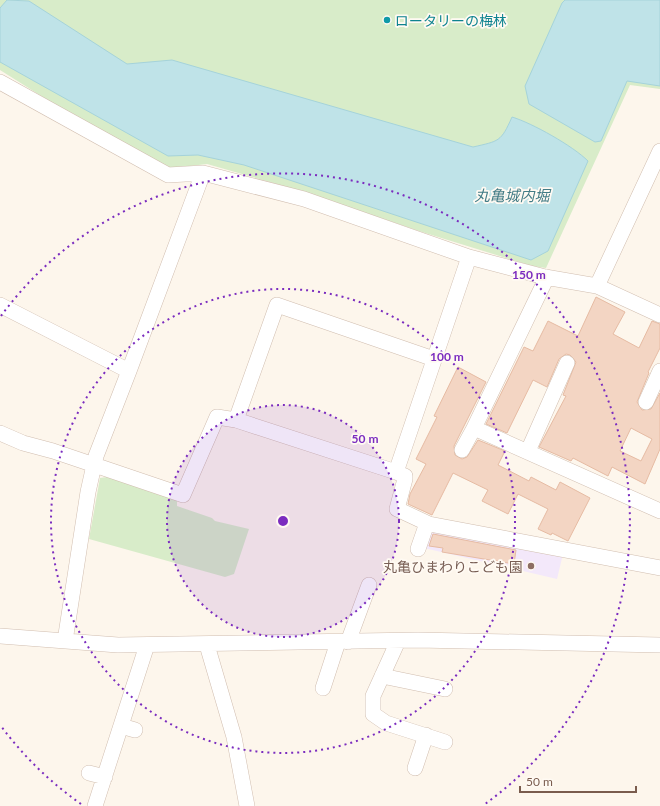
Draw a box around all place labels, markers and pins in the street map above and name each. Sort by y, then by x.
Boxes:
place label: ロータリーの梅林 [395,12,507,29]
marker: ロータリーの梅林 [382,15,392,25]
centre of rings [276,514,290,528]
place label: 丸亀ひまわりこども園 [383,558,523,575]
marker: 丸亀ひまわりこども園 [526,561,536,571]

